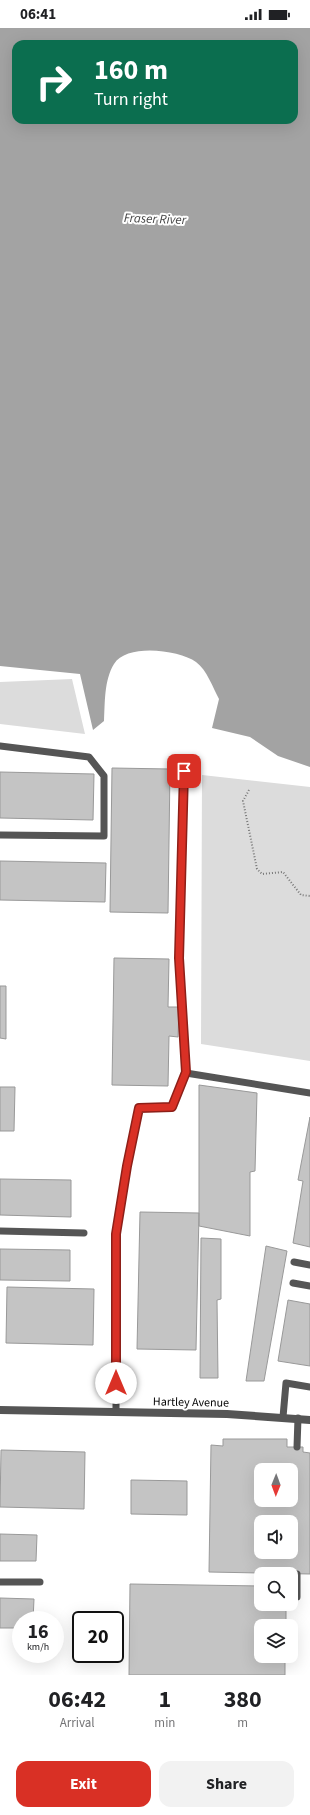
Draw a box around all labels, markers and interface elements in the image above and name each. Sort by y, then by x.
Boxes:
text: 06:41 [20,4,56,25]
text: 160 m [94,50,168,90]
icon: right [28,56,80,108]
text: Turn right [94,87,168,112]
water label: Fraser River [123,209,187,229]
pin [167,754,201,788]
icon: arrive [173,760,195,782]
position arrow [95,1362,137,1404]
street label: Hartley Avenue [153,1393,229,1412]
north arrow [254,1463,298,1507]
map controls [254,1463,298,1663]
button: sound [254,1515,298,1559]
button: search [254,1567,298,1611]
speed limit sign: 20 [72,1611,124,1663]
text: 16 [27,1618,49,1646]
button: layers [254,1619,298,1663]
text: km/h [27,1640,49,1654]
text: 06:42 [48,1682,106,1717]
text: 1 [159,1682,171,1717]
text: 380 [224,1682,262,1717]
text: Arrival [60,1714,95,1732]
text: min [154,1714,175,1732]
text: m [237,1714,248,1732]
button: Exit [16,1761,151,1807]
button: Share [159,1761,294,1807]

